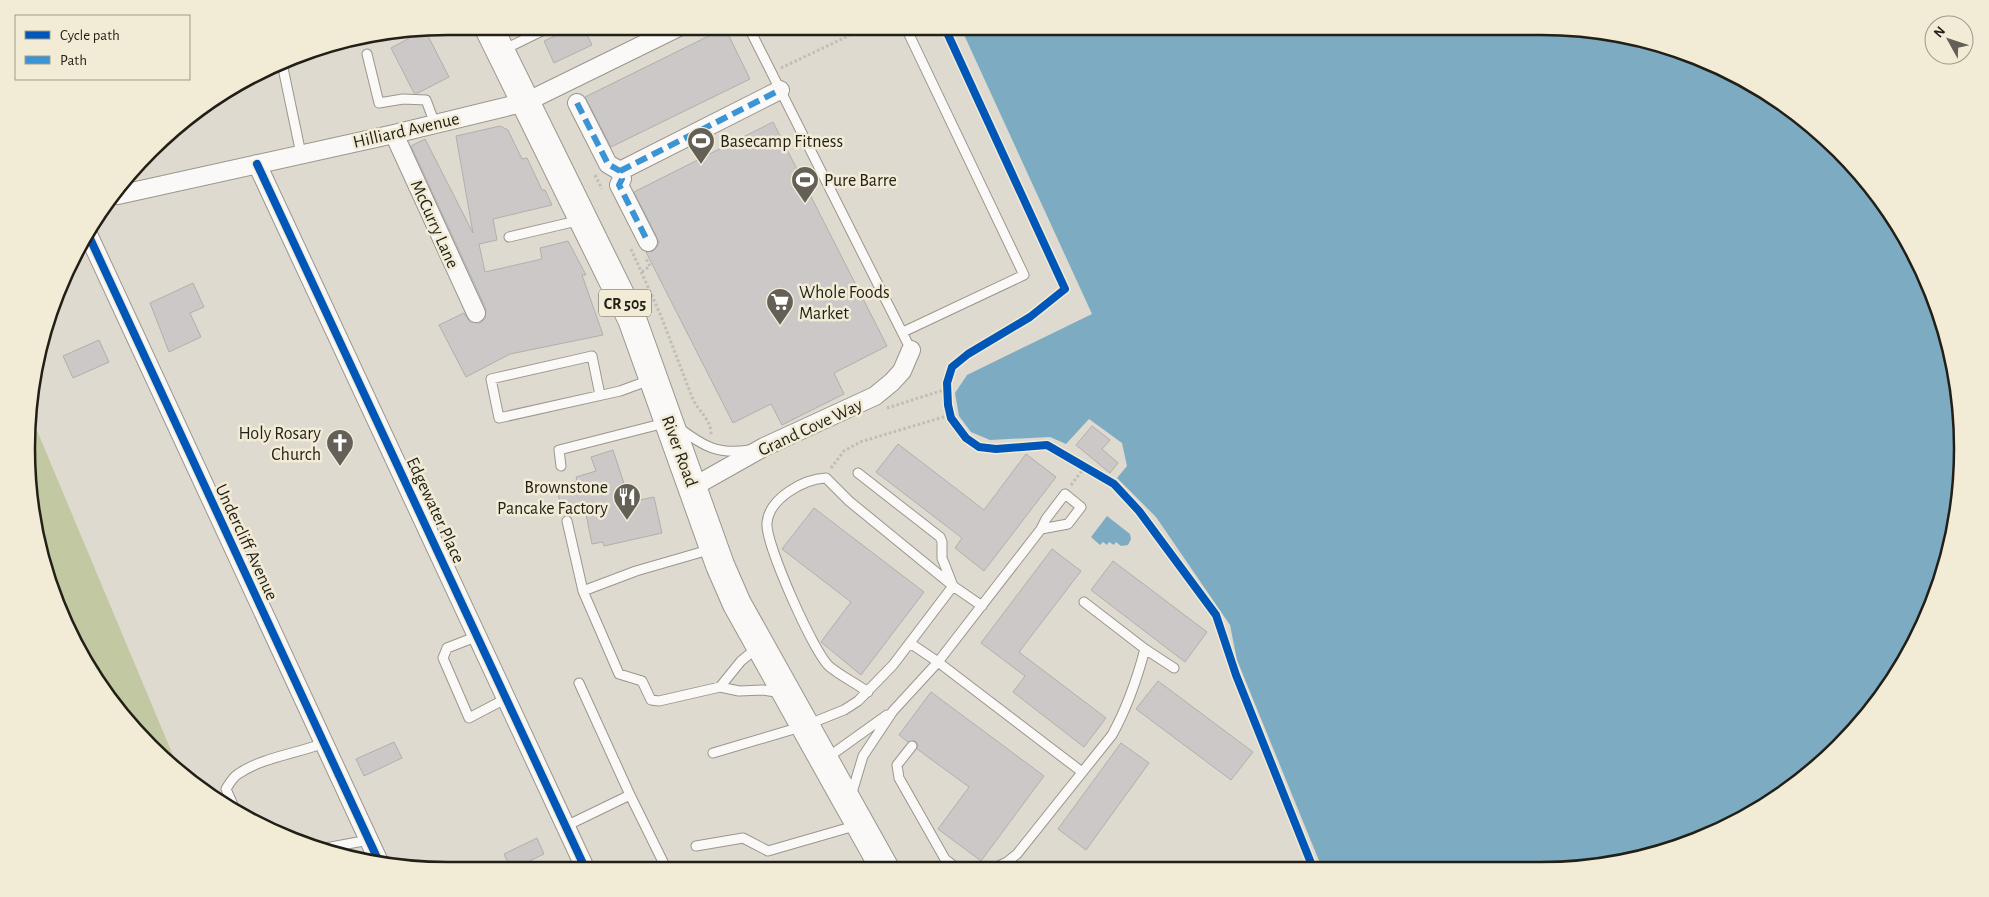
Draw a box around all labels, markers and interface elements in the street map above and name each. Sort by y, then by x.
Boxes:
legend [15,15,190,80]
north arrow [1924,15,1974,65]
text: N [1931,24,1948,41]
text: Cycle path [60,28,120,43]
text: Path [60,53,87,68]
street label: Hilliard Avenue [351,110,461,152]
sports icon: Basecamp Fitness [686,126,716,165]
place label: Basecamp Fitness [720,133,843,151]
sports icon: Pure Barre [790,165,820,204]
place label: Pure Barre [824,172,897,190]
street label: McCurry Lane [407,178,462,271]
place label: Whole Foods Market [799,284,890,323]
supermarket icon: Whole Foods Market [765,287,795,326]
road number: CR 505 [599,290,651,316]
street label: Grand Cove Way [755,396,866,460]
street label: River Road [658,413,700,489]
place label: Holy Rosary Church [238,425,321,464]
church icon: Holy Rosary Church [325,428,355,467]
street label: Edgewater Place [403,455,467,566]
place label: Brownstone Pancake Factory [497,479,608,518]
street label: Undercliff Avenue [211,482,281,603]
restaurant icon: Brownstone Pancake Factory [612,482,642,521]

